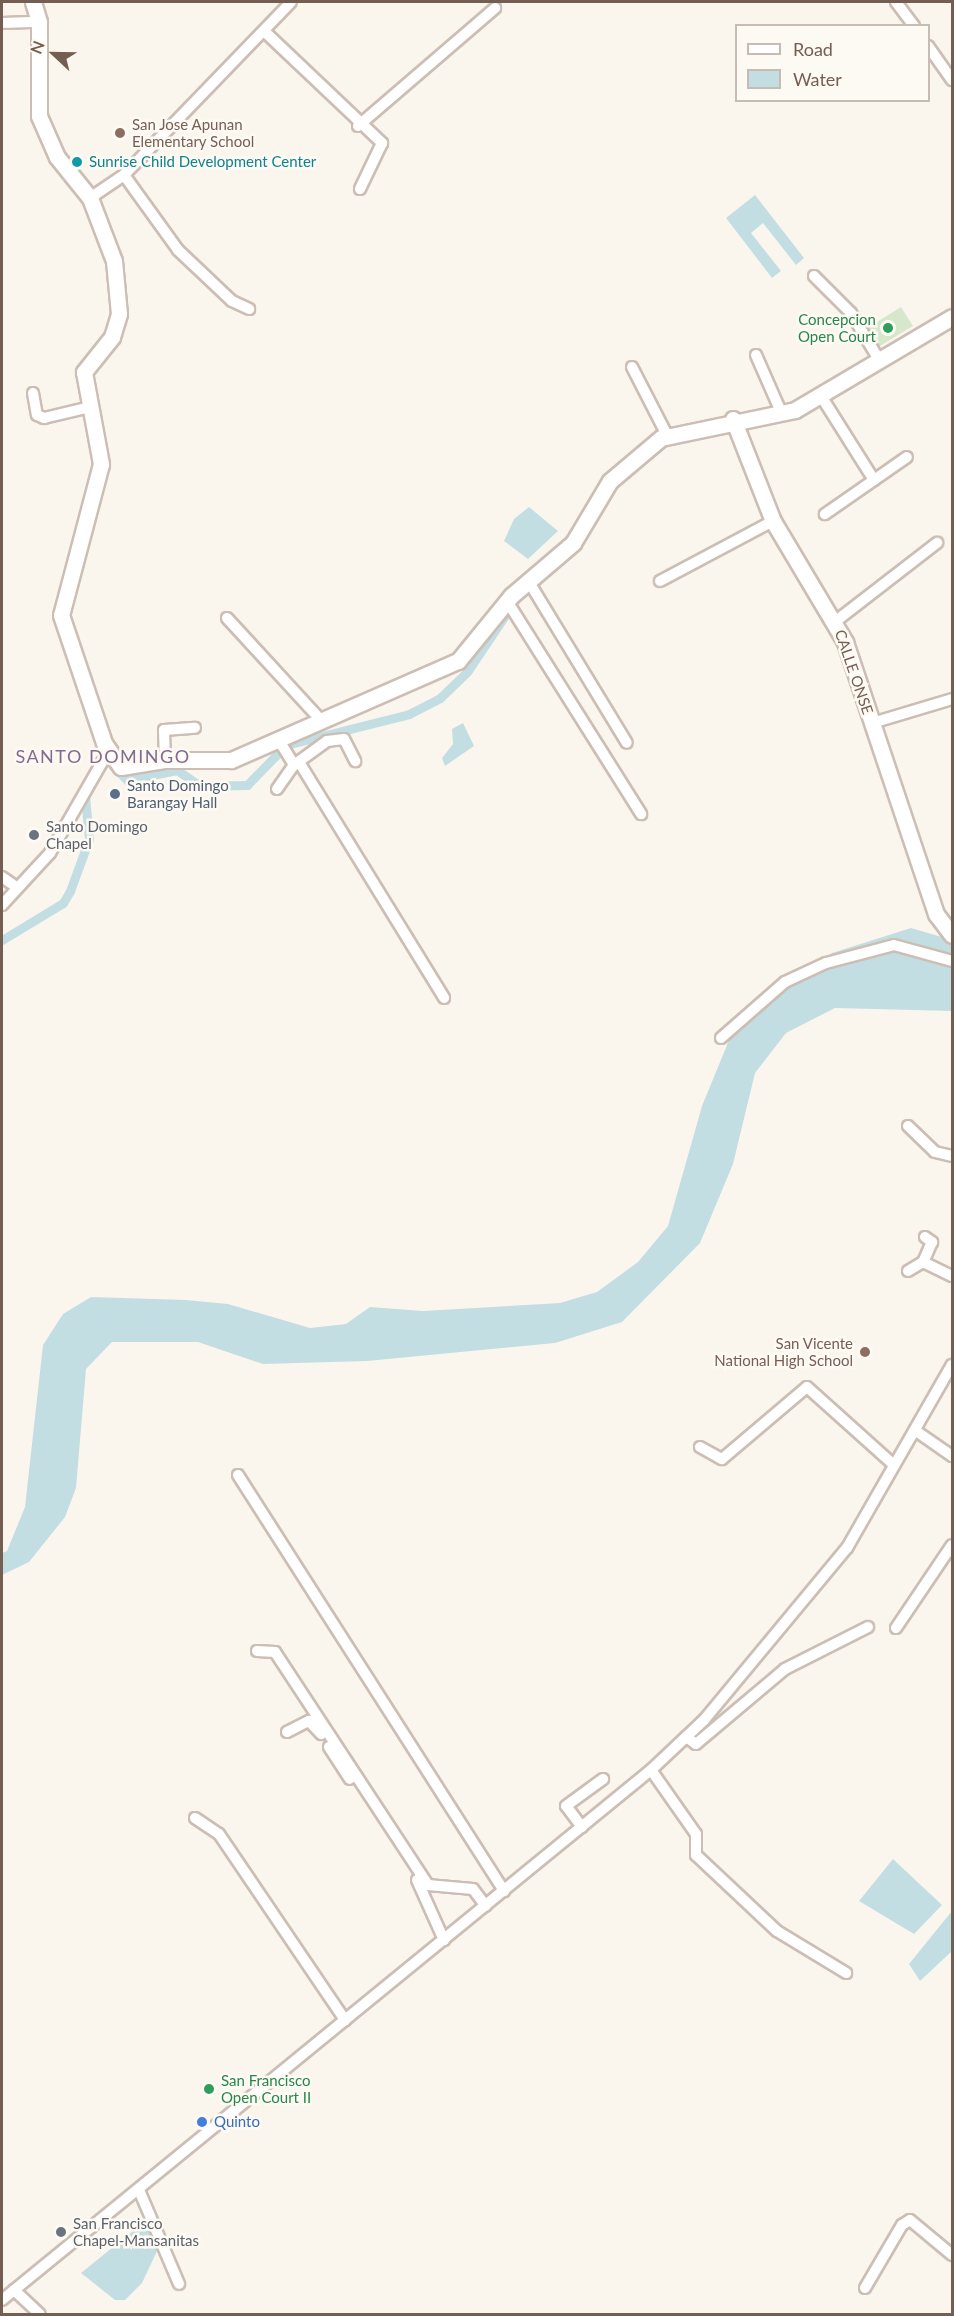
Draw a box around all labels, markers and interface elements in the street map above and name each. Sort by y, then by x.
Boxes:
north arrow [24,24,84,84]
legend [735,24,930,102]
text: N [26,38,48,56]
text: Road [793,38,833,60]
text: Water [793,68,842,90]
place label: San Jose Apunan Elementary School [132,115,255,150]
marker: San Jose Apunan Elementary School [113,126,127,140]
place label: Sunrise Child Development Center [89,153,316,171]
marker: Sunrise Child Development Center [70,155,84,169]
place label: Concepcion Open Court [798,310,876,345]
marker: Concepcion Open Court [881,321,895,335]
street label: CALLE ONSE [831,627,877,717]
district label: SANTO DOMINGO [15,745,191,767]
place label: Santo Domingo Barangay Hall [127,776,229,811]
marker: Santo Domingo Barangay Hall [108,787,122,801]
place label: Santo Domingo Chapel [46,817,148,852]
marker: Santo Domingo Chapel [27,828,41,842]
place label: San Vicente National High School [714,1334,853,1369]
marker: San Vicente National High School [858,1345,872,1359]
place label: San Francisco Open Court II [221,2071,311,2106]
marker: San Francisco Open Court II [202,2082,216,2096]
place label: Quinto [214,2113,260,2131]
marker: Quinto [195,2115,209,2129]
place label: San Francisco Chapel-Mansanitas [73,2214,199,2249]
marker: San Francisco Chapel-Mansanitas [54,2225,68,2239]

